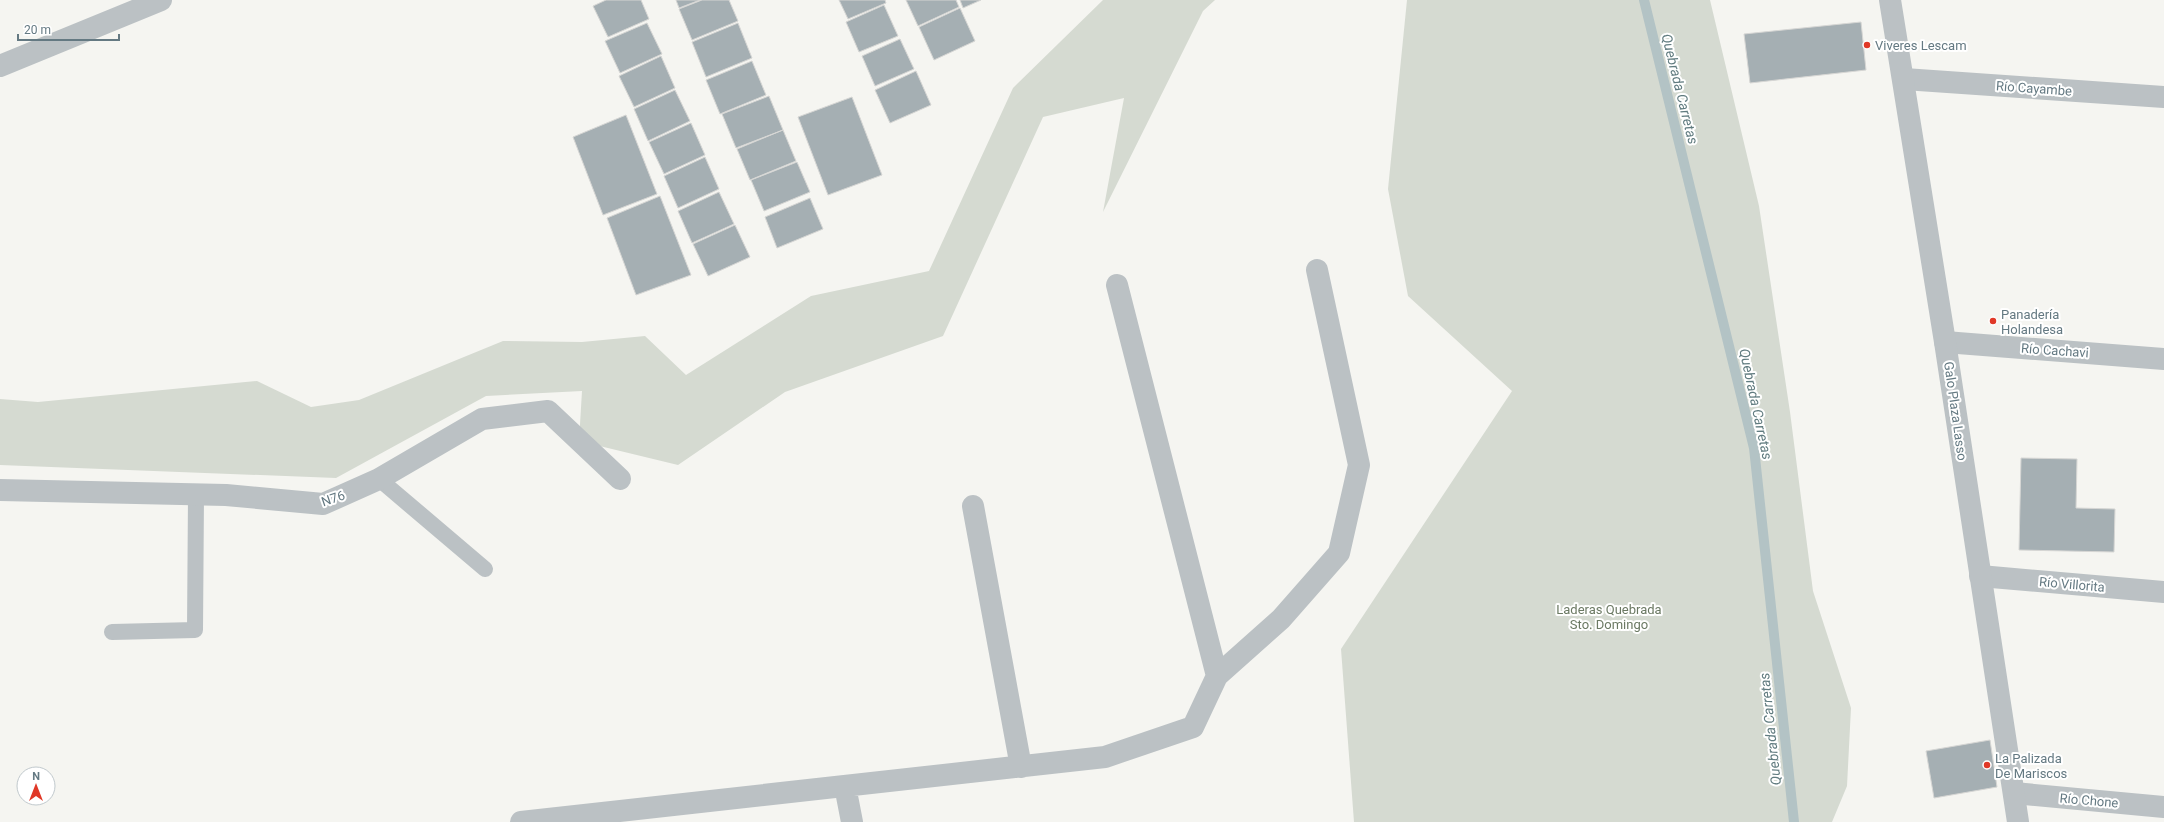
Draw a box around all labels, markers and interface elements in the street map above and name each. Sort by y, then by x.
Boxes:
scale bar [18,16,119,42]
text: 20 m [24,23,51,37]
water label: Quebrada Carretas [1659,32,1701,146]
place label: Viveres Lescam [1875,38,1967,53]
marker: Viveres Lescam [1862,40,1872,50]
street label: Río Cayambe [1996,78,2073,99]
place label: Panadería Holandesa [2001,307,2063,337]
marker: Panadería Holandesa [1988,316,1998,326]
street label: Río Cachavi [2021,341,2089,360]
water label: Quebrada Carretas [1736,347,1776,461]
street label: Galo Plaza Lasso [1941,361,1970,462]
street label: N76 [319,487,347,509]
street label: Río Villorita [2038,574,2105,595]
park label: Laderas Quebrada Sto. Domingo [1556,602,1662,632]
water label: Quebrada Carretas [1756,672,1784,786]
place label: La Palizada De Mariscos [1995,751,2068,781]
marker: La Palizada De Mariscos [1982,760,1992,770]
north arrow [16,766,56,806]
text: N [32,770,40,783]
street label: Río Chone [2059,790,2119,811]

